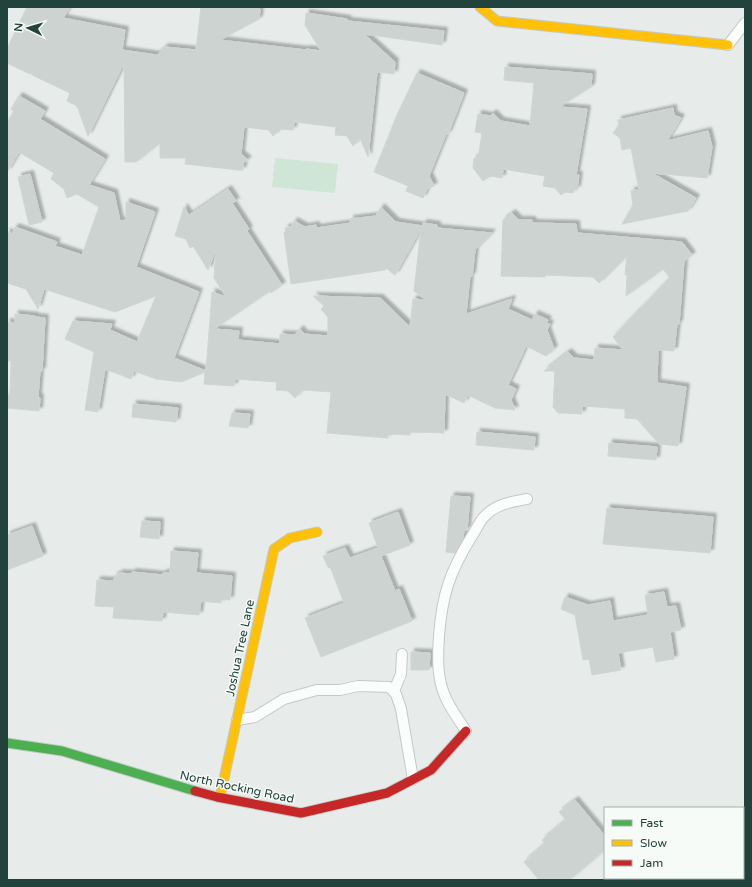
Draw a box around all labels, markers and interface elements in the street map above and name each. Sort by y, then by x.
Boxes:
north arrow [8,8,48,48]
text: N [12,22,25,32]
street label: Joshua Tree Lane [223,598,257,698]
street label: North Rocking Road [179,768,295,806]
legend [604,807,744,879]
text: Fast [640,816,664,830]
text: Slow [640,836,667,850]
text: Jam [640,856,663,870]

